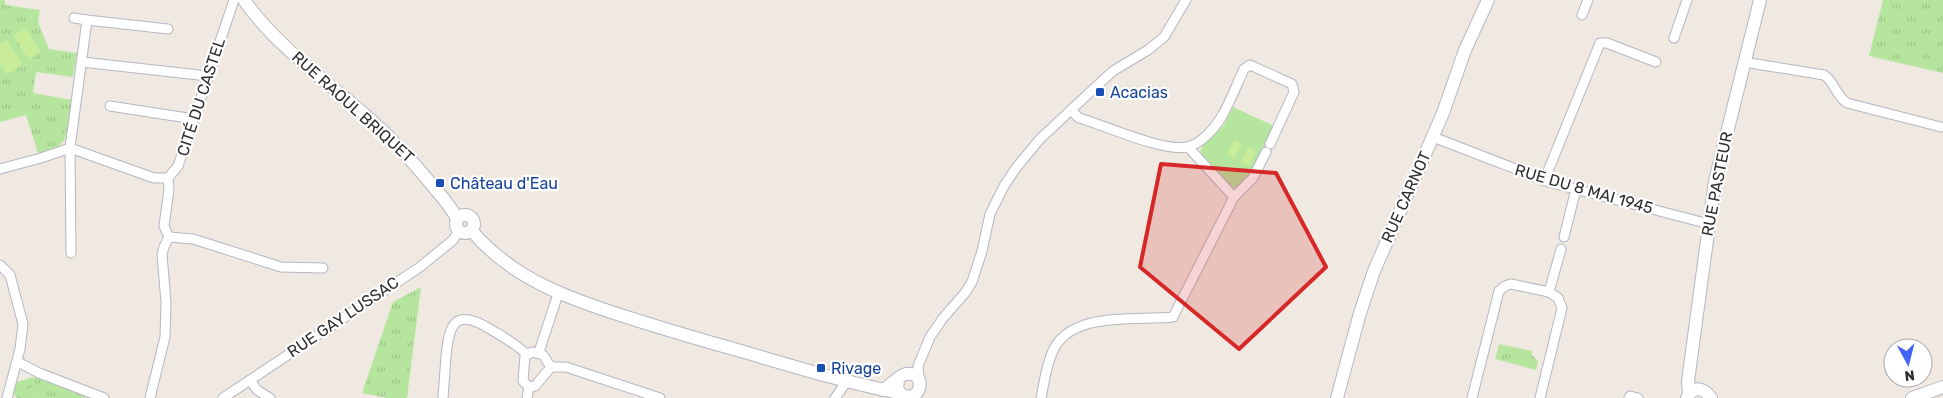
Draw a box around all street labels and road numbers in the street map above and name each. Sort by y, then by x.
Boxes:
street label: CITÉ DU CASTEL [173,36,229,158]
street label: RUE RAOUL BRIQUET [288,47,418,167]
street label: RUE PASTEUR [1698,130,1736,238]
street label: RUE CARNOT [1377,148,1435,246]
street label: RUE DU 8 MAI 1945 [1513,160,1655,218]
street label: RUE GAY LUSSAC [284,273,402,361]

